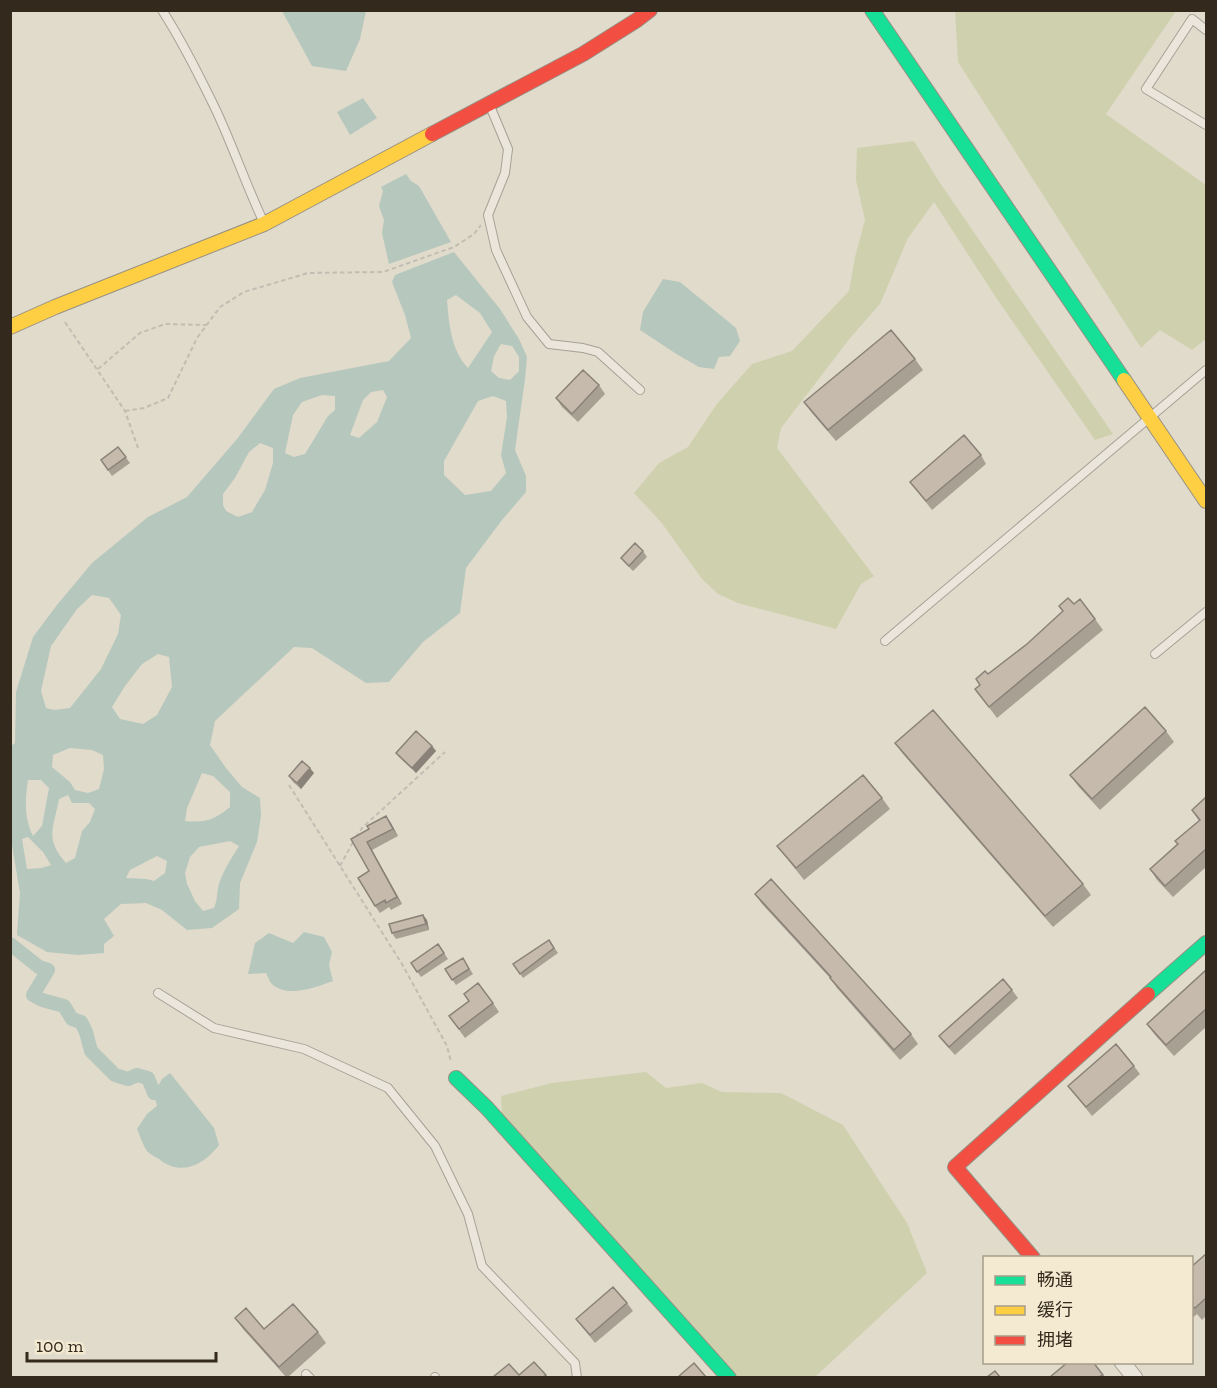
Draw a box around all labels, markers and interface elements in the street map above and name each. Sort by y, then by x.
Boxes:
legend [983,1256,1193,1364]
text: 畅通 [1037,1269,1073,1291]
text: 缓行 [1037,1299,1073,1321]
scale bar [27,1325,216,1363]
text: 拥堵 [1037,1329,1073,1351]
text: 100 m [36,1335,84,1357]

